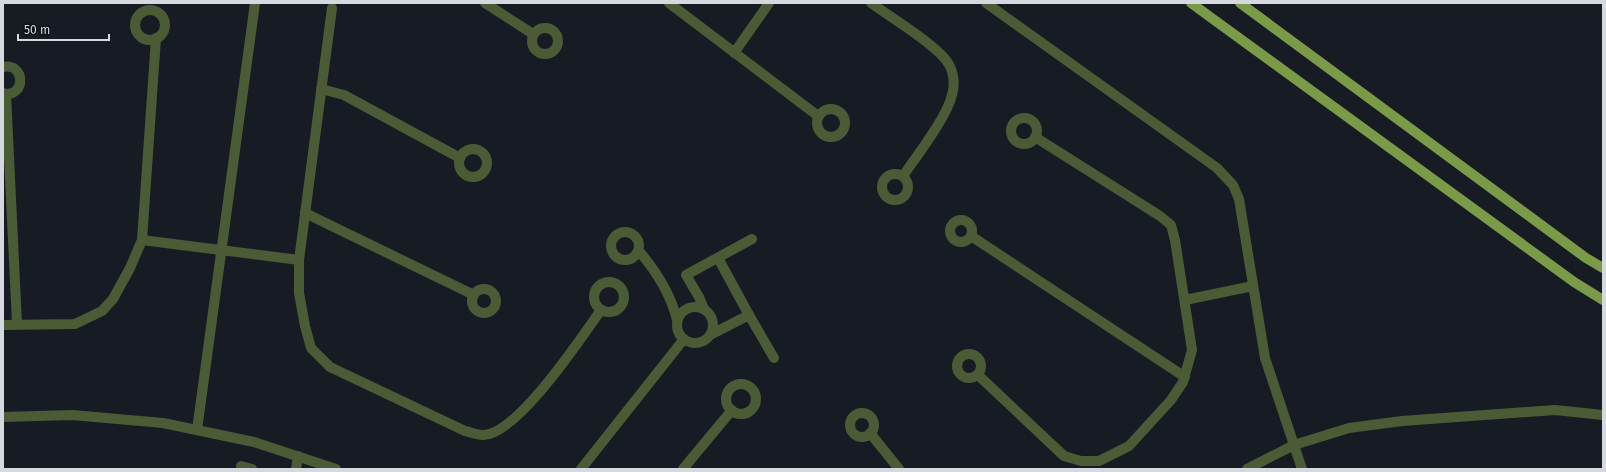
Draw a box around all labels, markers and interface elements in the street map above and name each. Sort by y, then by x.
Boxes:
scale bar [18,16,109,42]
text: 50 m [24,23,50,37]

